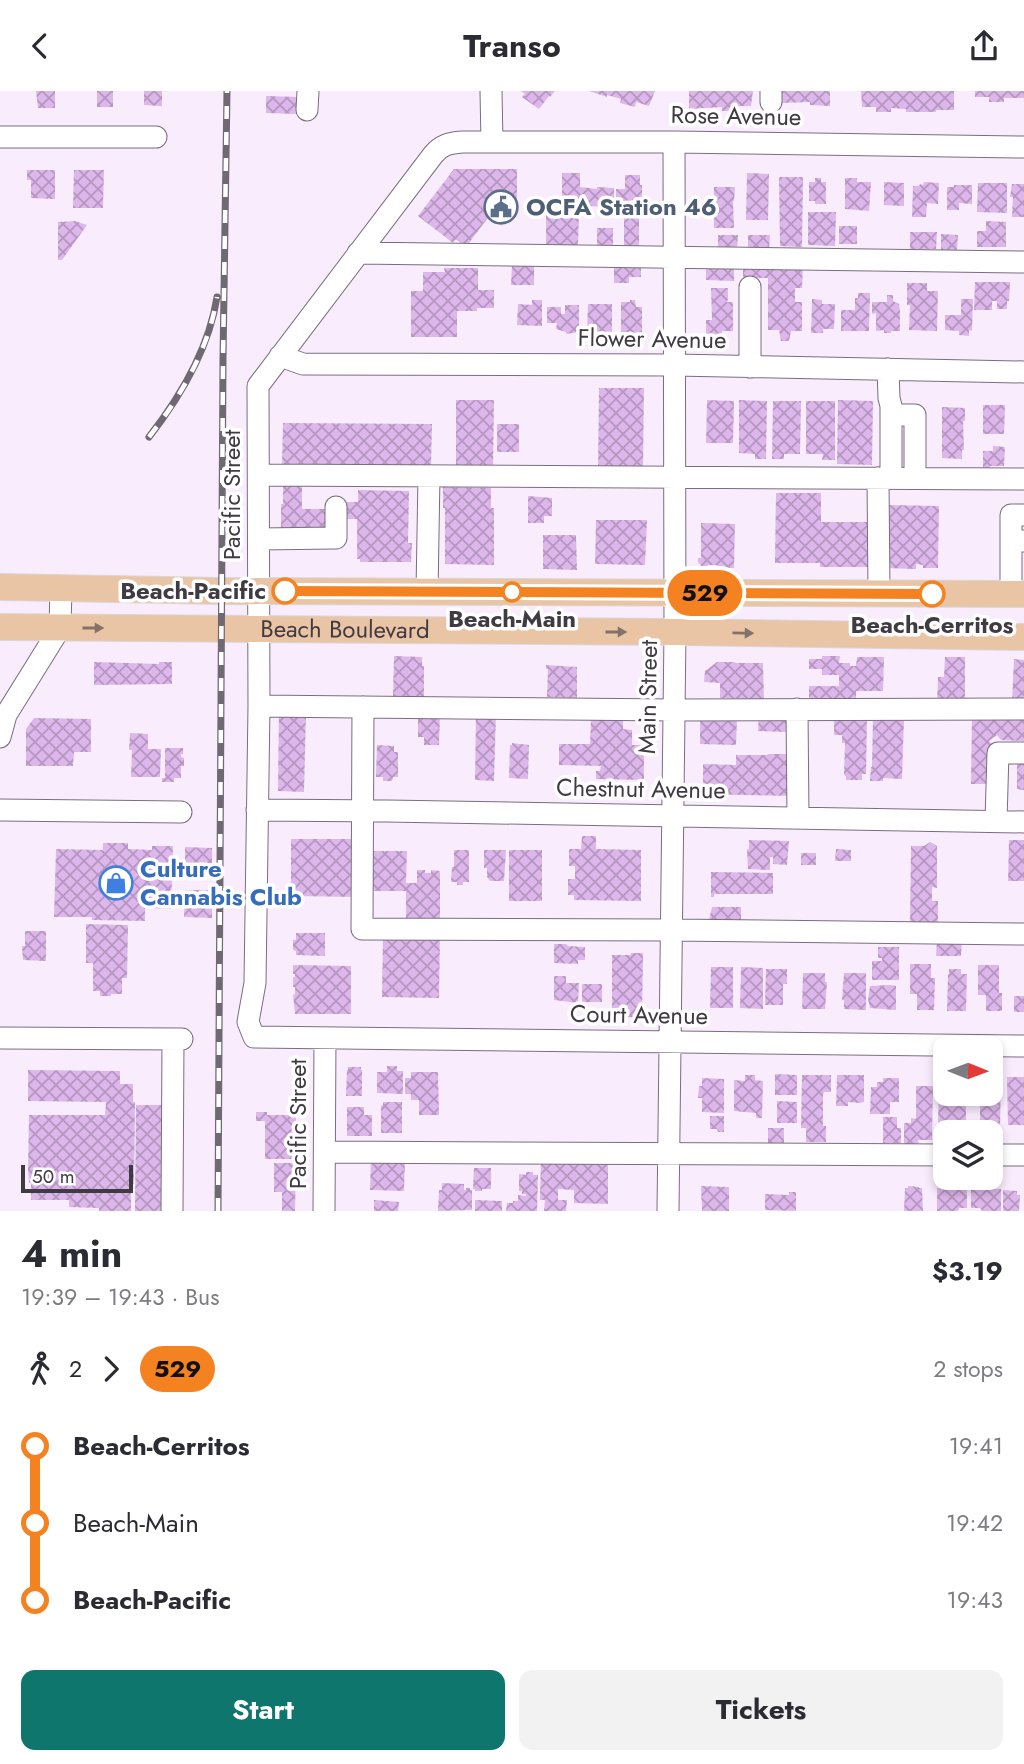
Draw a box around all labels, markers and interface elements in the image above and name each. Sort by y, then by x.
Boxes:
text: Transo [463,23,561,69]
icon: back [21,27,59,65]
icon: share [965,27,1003,65]
street label: Rose Avenue [670,97,802,134]
public building icon: OCFA Station 46 [482,188,520,226]
place label: OCFA Station 46 [526,189,717,224]
street label: Flower Avenue [577,320,727,357]
street label: Pacific Street [214,429,249,560]
line badge: 529 [665,570,745,616]
place label: Beach-Pacific [120,573,266,608]
text: 529 [681,575,729,610]
marker: Beach-Pacific [272,578,298,604]
marker: Beach-Cerritos [919,581,945,607]
marker: Beach-Main [502,582,522,602]
place label: Beach-Main [448,601,576,636]
place label: Beach-Cerritos [850,607,1014,642]
street label: Beach Boulevard [260,611,430,647]
one-way arrow [82,622,104,634]
one-way arrow [606,626,628,638]
one-way arrow [733,627,755,639]
street label: Main Street [629,639,666,754]
street label: Chestnut Avenue [556,770,726,807]
place label: Culture Cannabis Club [140,851,302,914]
shop icon: Culture Cannabis Club [97,864,135,902]
street label: Court Avenue [570,996,708,1033]
north arrow [933,1036,1003,1106]
map controls [933,1036,1003,1190]
street label: Pacific Street [280,1058,315,1189]
button: layers [933,1120,1003,1190]
scale bar [21,1162,133,1194]
text: 50 m [32,1163,75,1190]
text: 4 min [21,1226,122,1281]
text: $3.19 [932,1252,1003,1290]
text: 19:39 – 19:43 · Bus [21,1280,219,1314]
icon: walk [21,1350,59,1388]
icon: forward [92,1350,130,1388]
text: 529 [154,1351,201,1386]
text: 2 [69,1352,82,1386]
text: 2 stops [933,1352,1003,1386]
text: Beach-Cerritos [73,1427,250,1465]
text: 19:41 [949,1429,1003,1463]
text: Beach-Main [73,1504,199,1542]
text: 19:42 [946,1506,1003,1540]
text: Beach-Pacific [73,1581,231,1619]
text: 19:43 [947,1583,1003,1617]
button: Start [21,1670,505,1750]
button: Tickets [519,1670,1003,1750]

